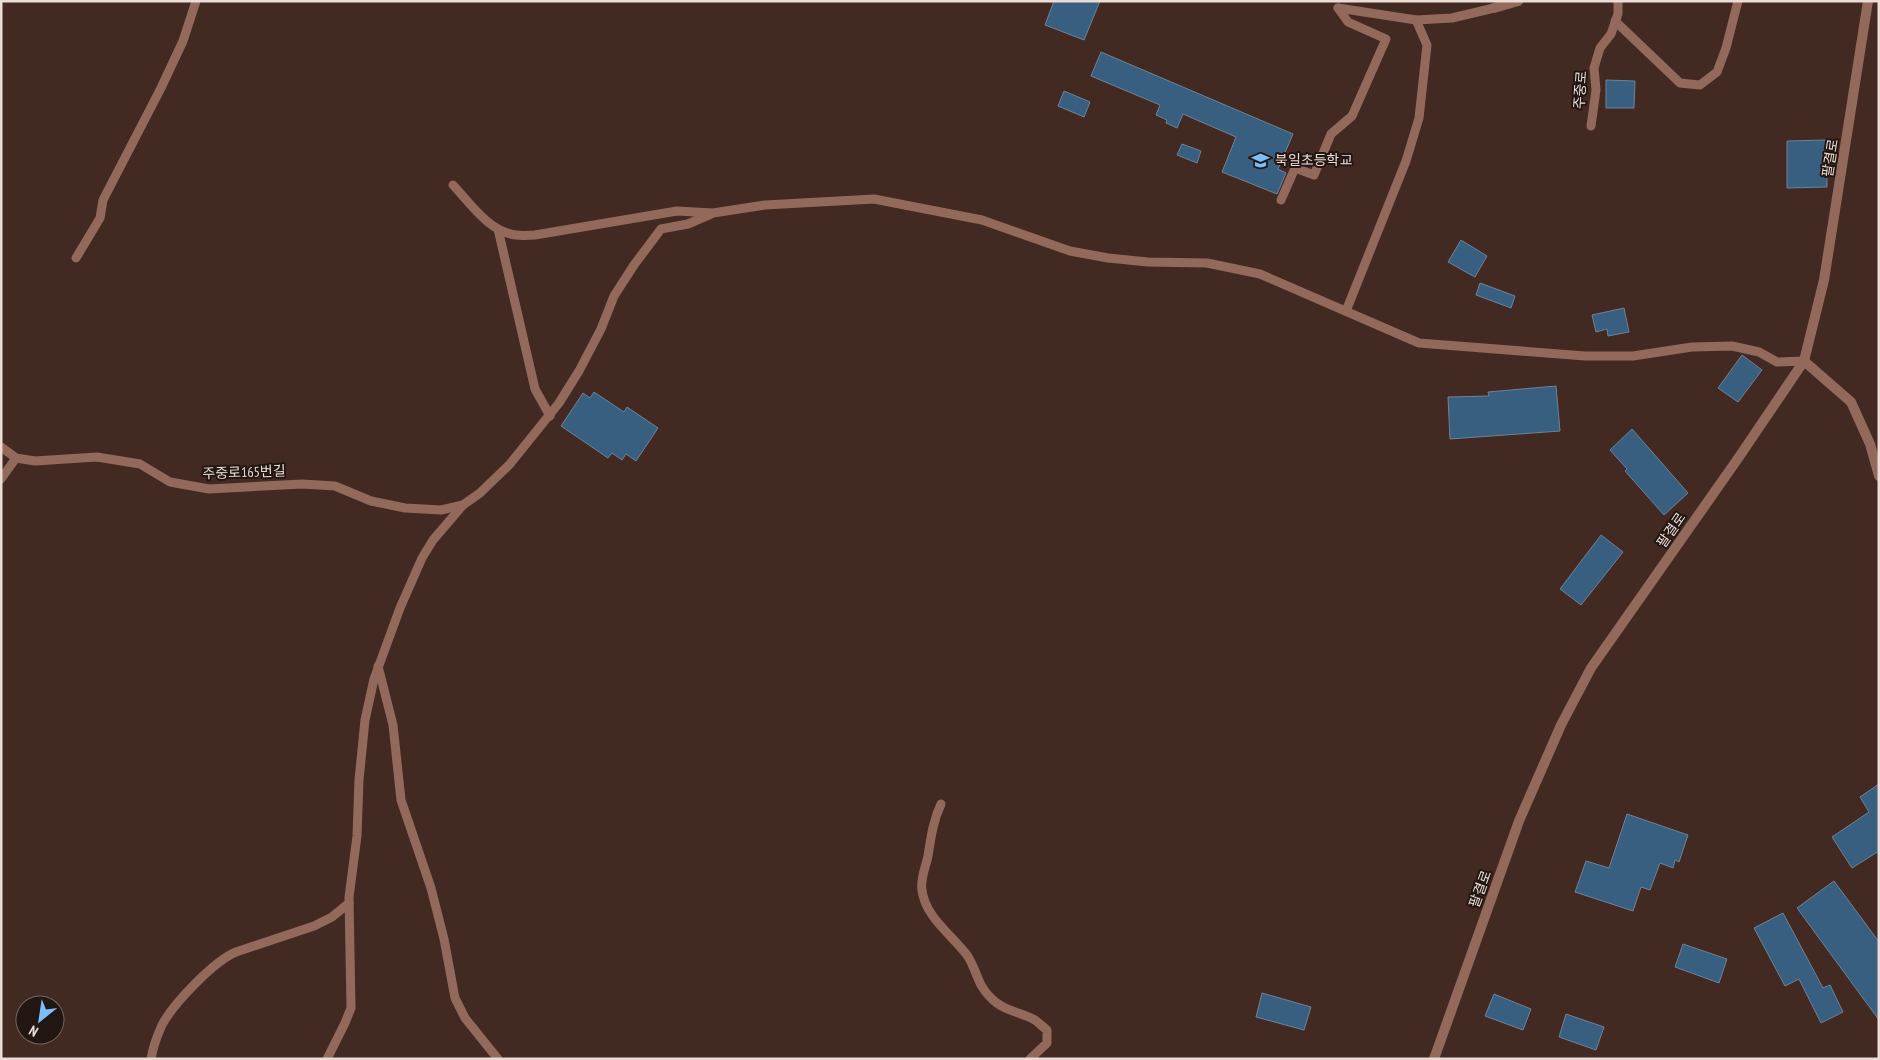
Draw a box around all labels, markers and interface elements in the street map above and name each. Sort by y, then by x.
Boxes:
street label: 주중로 [1570,70,1590,110]
street label: 팔결로 [1818,137,1842,178]
school or university icon: 북일초등학교 [1251,150,1271,170]
place label: 북일초등학교 [1275,151,1352,169]
street label: 주중로165번길 [202,462,286,482]
street label: 팔결로 [1653,509,1690,551]
street label: 팔결로 [1465,868,1495,910]
north arrow [15,995,65,1045]
text: N [26,1022,41,1041]

